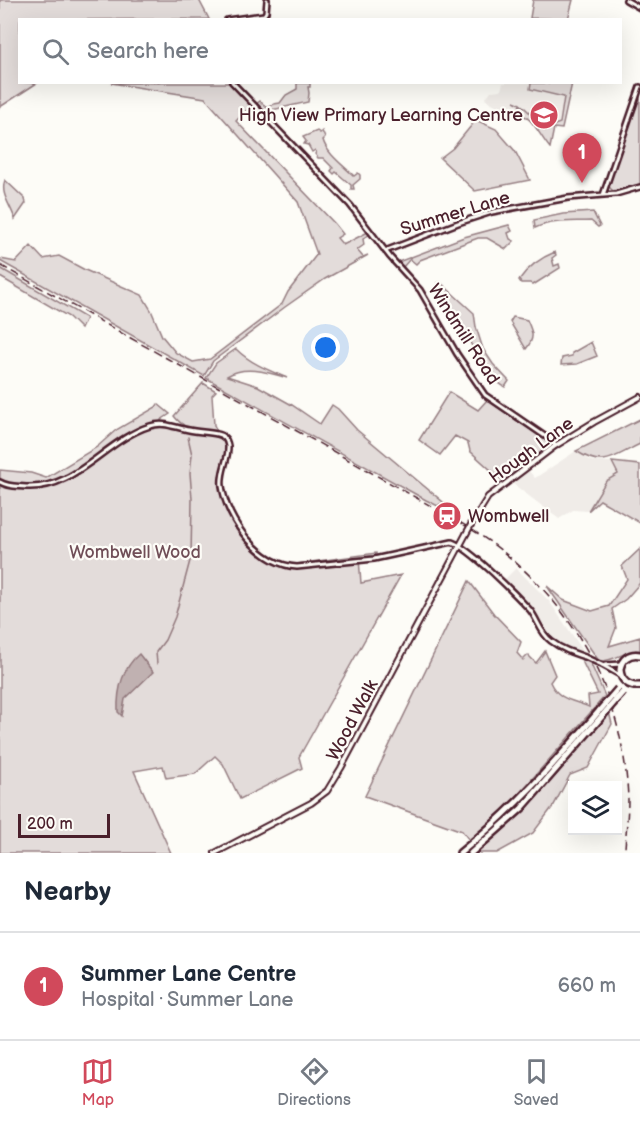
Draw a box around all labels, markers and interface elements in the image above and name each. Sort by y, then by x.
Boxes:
search box [18,18,622,84]
icon: search [39,35,72,68]
text: Search here [87,38,209,65]
school or university icon: High View Primary Learning Centre [528,99,560,131]
place label: High View Primary Learning Centre [239,105,523,126]
pin: 1 [562,134,602,183]
street label: Summer Lane [398,187,513,240]
street label: Windmill Road [423,280,504,389]
your location [311,333,340,362]
street label: Hough Lane [485,413,578,488]
station icon: Wombwell [431,500,463,532]
place label: Wombwell [468,506,549,527]
park label: Wombwell Wood [69,542,201,563]
street label: Wood Walk [322,676,383,764]
map controls [568,781,622,835]
button: layers [568,781,622,835]
scale bar [18,811,110,838]
text: 200 m [27,815,73,834]
text: Nearby [24,877,111,908]
text: Summer Lane Centre [81,961,296,988]
text: 1 [39,974,48,998]
text: 660 m [558,974,616,998]
text: Hospital · Summer Lane [81,988,293,1012]
tab: Map [81,1055,114,1110]
tab: Directions [277,1055,351,1110]
tab: Saved [514,1055,559,1110]

